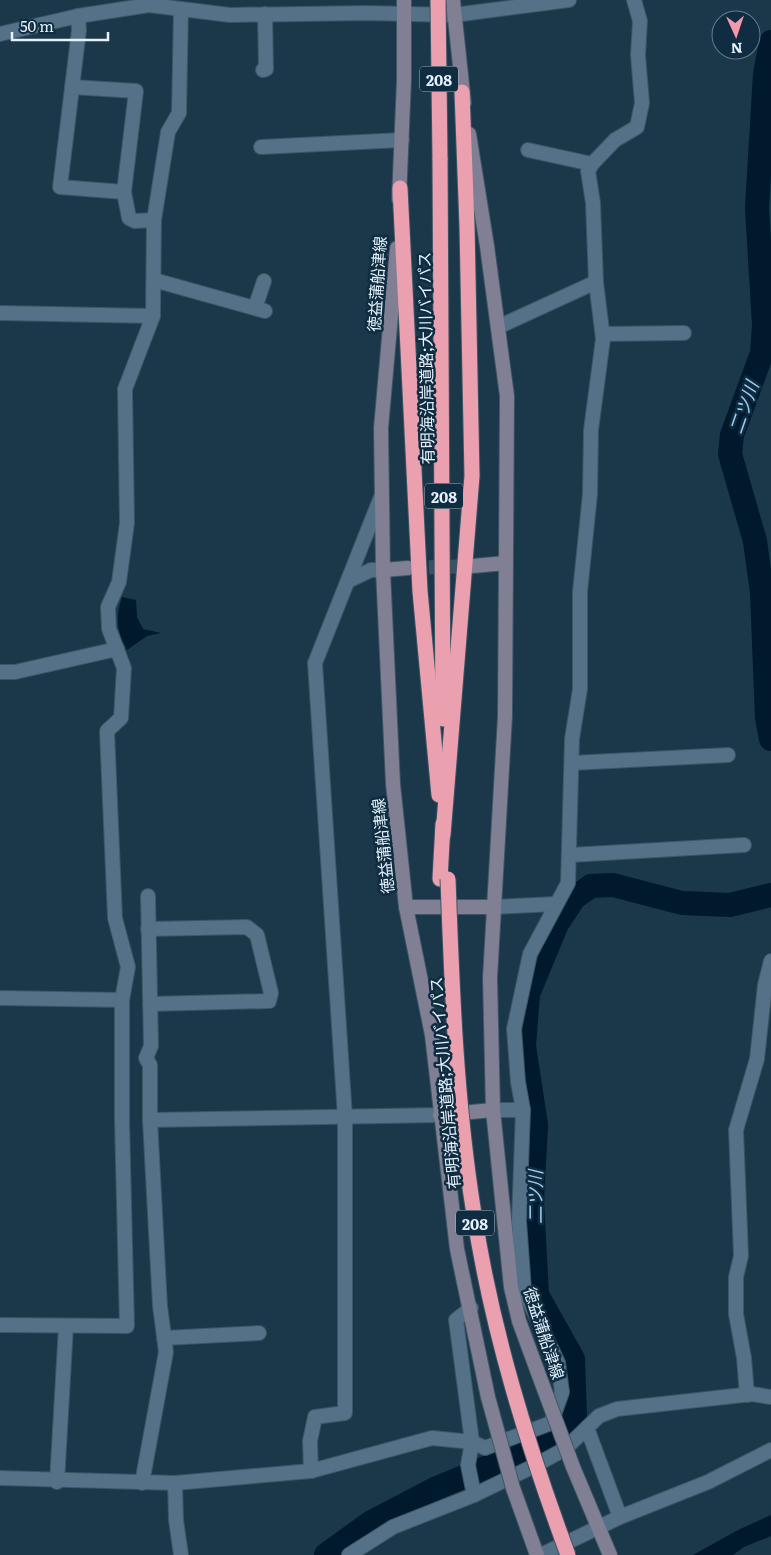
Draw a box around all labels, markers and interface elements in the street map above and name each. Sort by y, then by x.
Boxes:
scale bar [12,10,109,42]
north arrow [711,10,761,60]
text: 50 m [20,14,54,37]
text: N [730,39,743,59]
road number: 208 [420,66,458,92]
street label: 徳益蒲船津線 [361,235,391,333]
street label: 有明海沿岸道路;大川バイパス [411,251,439,465]
water label: 二ツ川 [721,375,765,437]
road number: 208 [425,484,463,508]
street label: 徳益蒲船津線 [365,797,399,895]
street label: 有明海沿岸道路;大川バイパス [423,976,465,1190]
water label: 二ツ川 [521,1168,548,1224]
road number: 208 [456,1210,494,1236]
street label: 徳益蒲船津線 [519,1284,571,1382]

